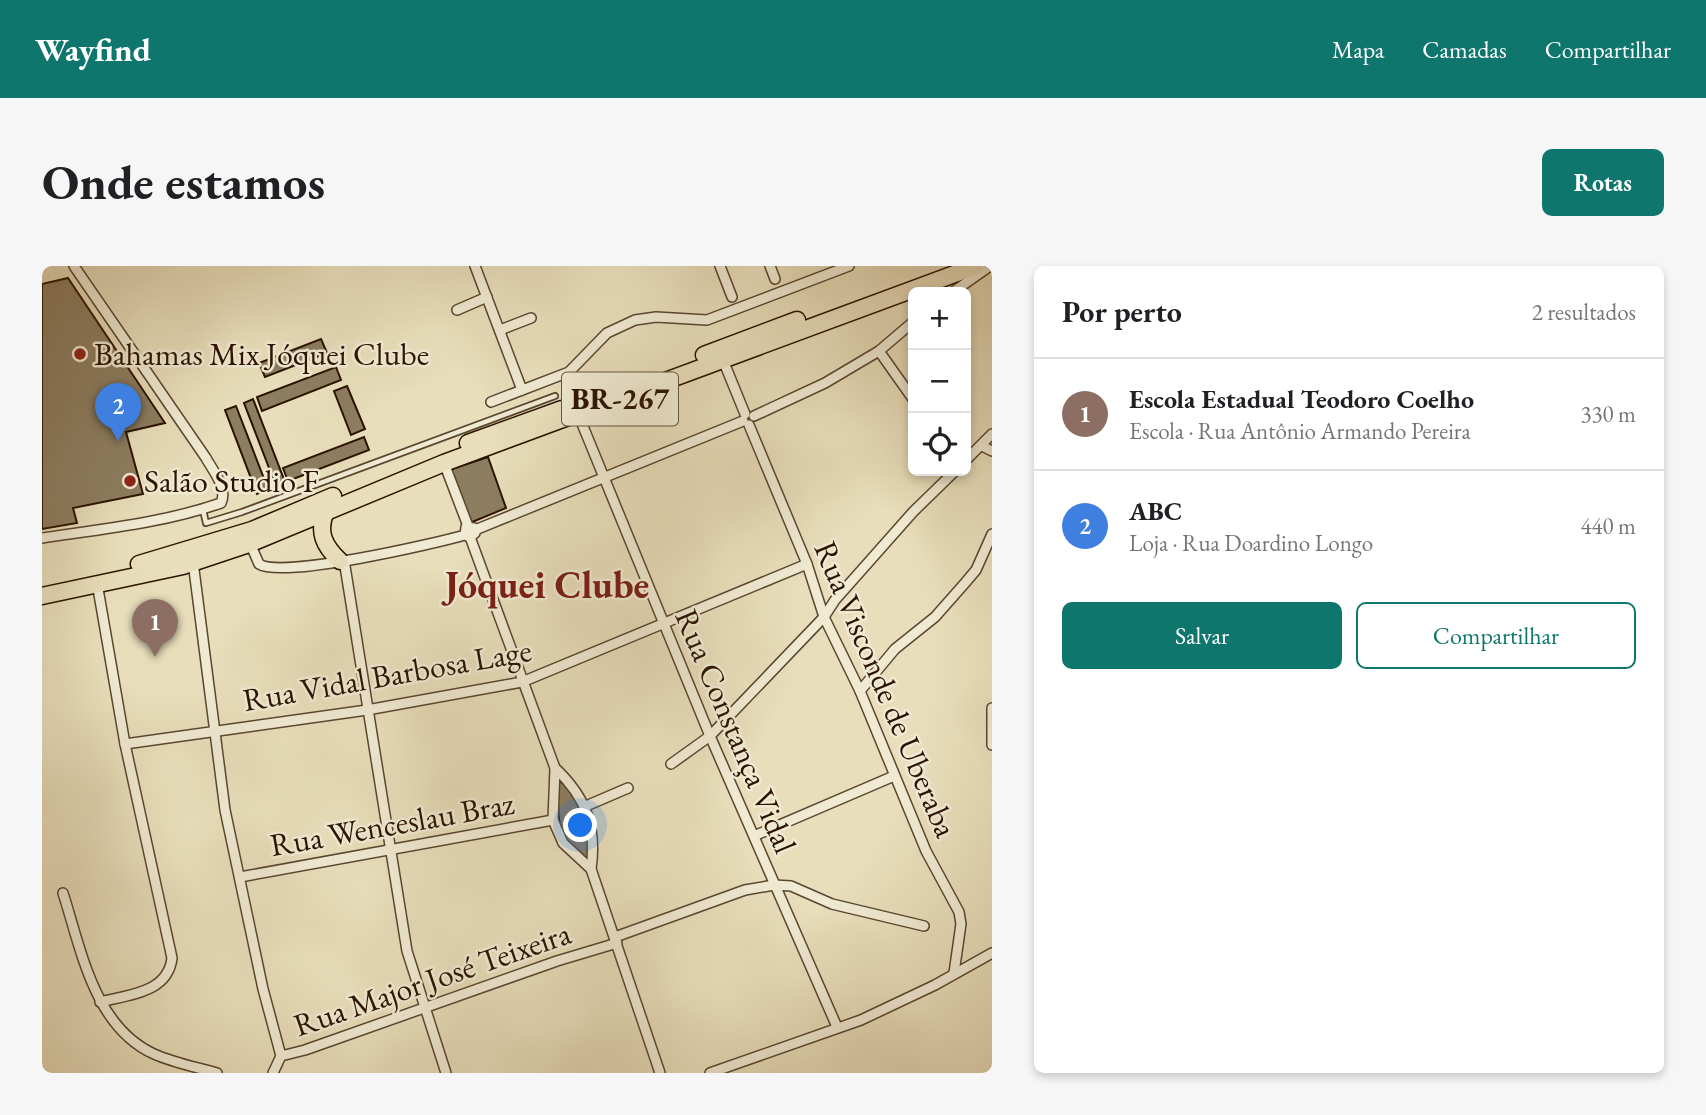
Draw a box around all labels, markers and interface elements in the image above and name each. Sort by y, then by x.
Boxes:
text: Wayfind [35,28,151,71]
text: Mapa [1332,34,1384,65]
text: Camadas [1422,34,1507,65]
text: Compartilhar [1545,34,1671,65]
button: Rotas [1542,149,1664,216]
text: Onde estamos [42,150,325,214]
map controls [908,287,971,476]
button: + [908,287,971,350]
text: Por perto [1062,292,1182,331]
text: 2 resultados [1532,297,1636,327]
place label: Bahamas Mix Jóquei Clube [94,333,429,375]
marker: Bahamas Mix Jóquei Clube [72,346,88,362]
button: − [908,350,971,413]
road number: BR-267 [562,372,678,426]
text: Escola Estadual Teodoro Coelho [1129,382,1474,416]
pin: 2 [95,383,141,441]
text: 1 [1079,399,1091,429]
text: 330 m [1580,399,1636,429]
button: locate [908,413,971,476]
text: Escola · Rua Antônio Armando Pereira [1129,416,1471,446]
place label: Salão Studio F [144,460,319,502]
marker: Salão Studio F [122,473,138,489]
text: ABC [1129,494,1182,528]
text: 2 [1079,511,1091,541]
text: 440 m [1580,511,1636,541]
text: Loja · Rua Doardino Longo [1129,528,1373,558]
street label: Rua Visconde de Uberaba [805,535,968,844]
district label: Jóquei Clube [441,560,649,609]
pin: 1 [132,599,178,657]
street label: Rua Constança Vidal [666,602,807,860]
button: Salvar [1062,602,1342,669]
button: Compartilhar [1356,602,1636,669]
street label: Rua Vidal Barbosa Lage [239,629,535,721]
street label: Rua Wenceslau Braz [267,782,517,866]
your location [563,808,597,842]
street label: Rua Major José Teixeira [288,912,576,1046]

